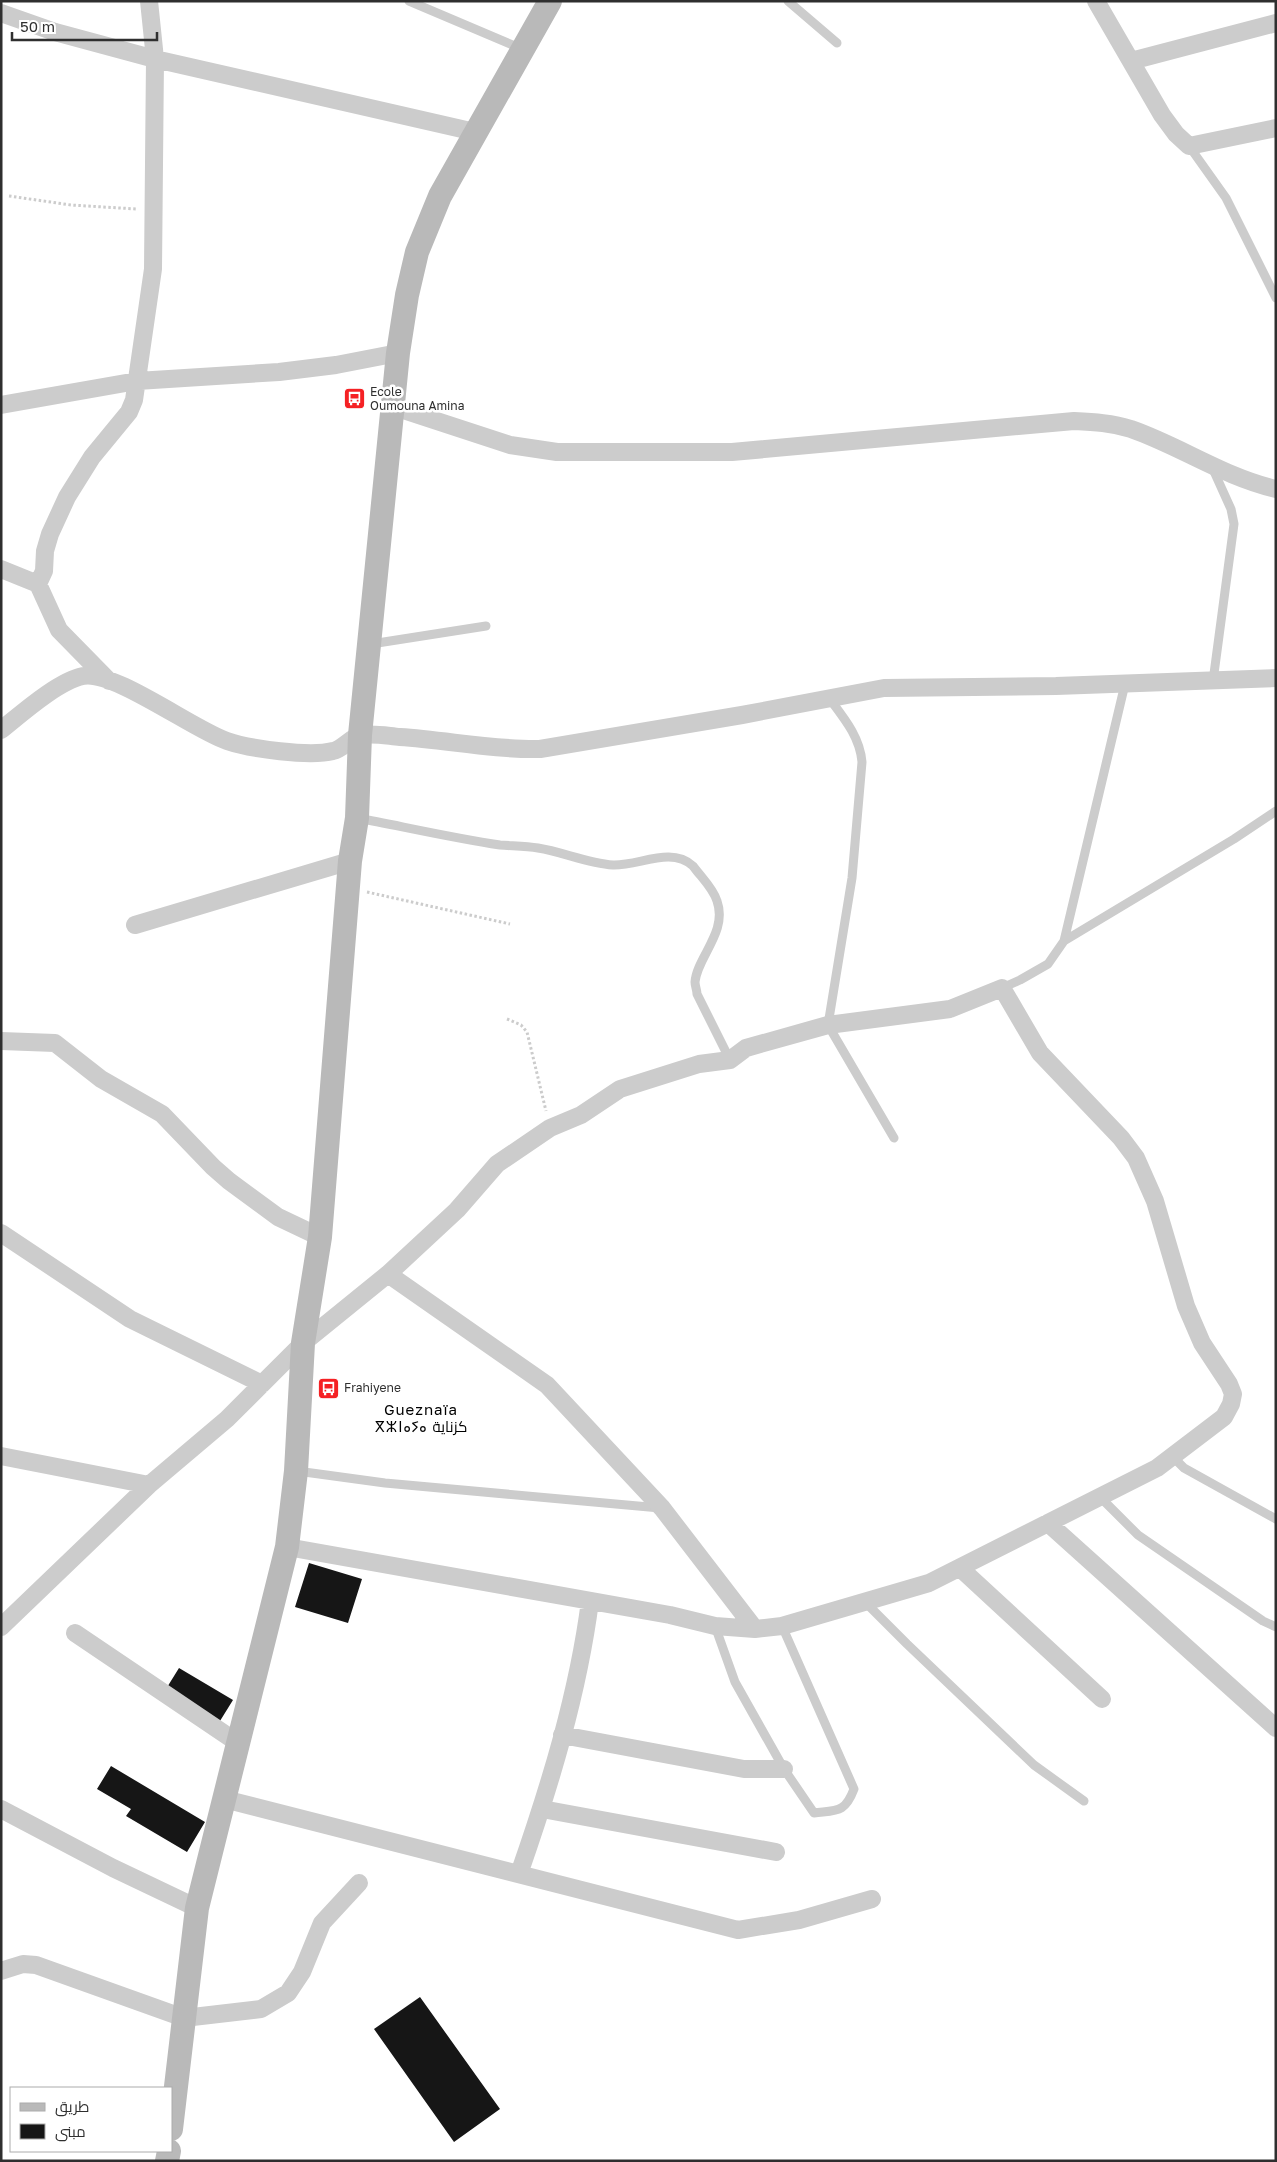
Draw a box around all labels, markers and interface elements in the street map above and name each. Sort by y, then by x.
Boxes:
scale bar [12,10,158,42]
text: 50 m [20,17,55,35]
place label: Ecole Oumouna Amina [370,384,464,413]
bus stop icon: Ecole Oumouna Amina [342,387,366,411]
bus stop icon: Frahiyene [316,1376,340,1400]
place label: Frahiyene [344,1380,401,1395]
district label: Gueznaïa ⴳⵣⵏⴰⵢⴰ كزناية [375,1400,467,1436]
legend [10,2087,172,2152]
text: طريق [55,2097,89,2117]
text: مبنى [55,2122,86,2142]

